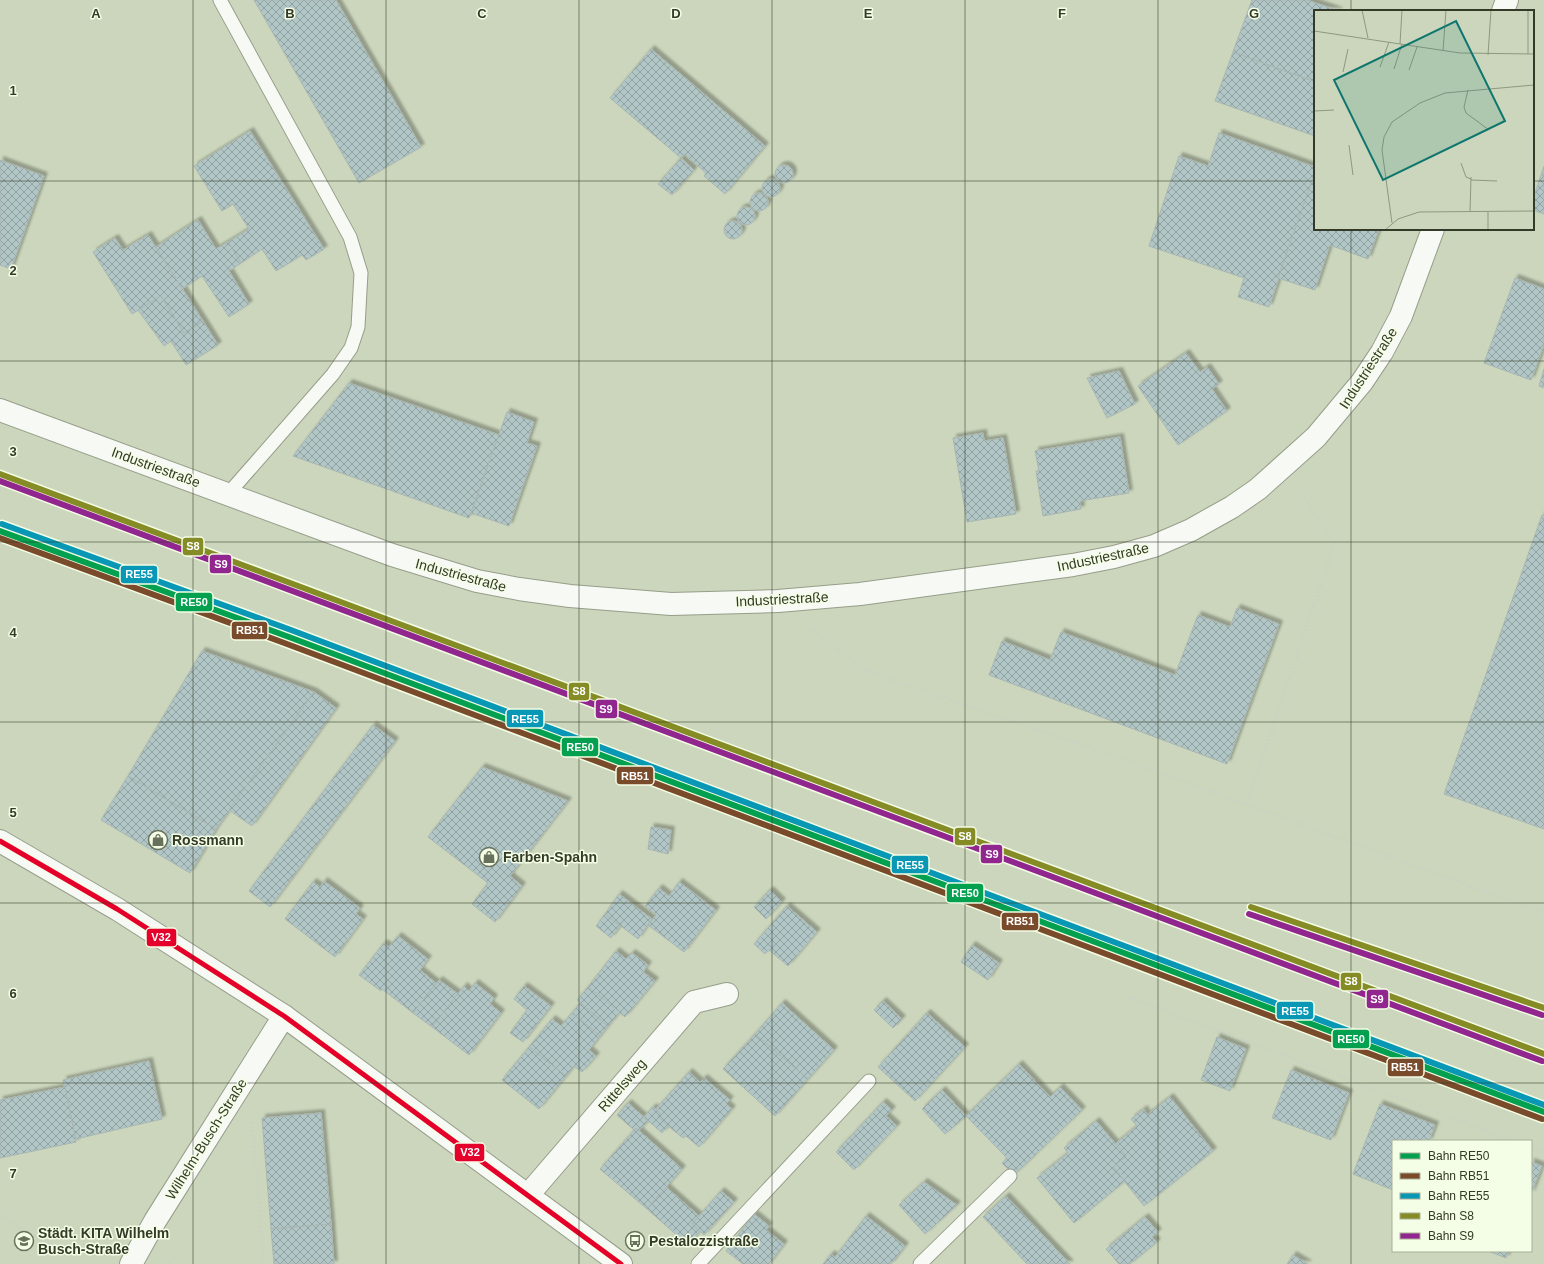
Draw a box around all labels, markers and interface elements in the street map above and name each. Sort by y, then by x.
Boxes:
text: A [91,6,101,21]
text: B [285,6,295,21]
text: C [477,6,487,21]
text: D [671,6,681,21]
text: E [864,6,873,21]
text: F [1058,6,1066,21]
text: G [1249,6,1259,21]
inset map [1314,10,1534,230]
text: 1 [9,83,17,98]
text: 2 [9,263,17,278]
street label: Industriestraße [1336,324,1400,412]
text: 3 [9,444,17,459]
street label: Industriestraße [109,444,203,491]
line badge: S8 [182,537,204,556]
street label: Industriestraße [1056,539,1151,575]
text: S8 [186,540,200,552]
line badge: S9 [209,554,232,574]
street label: Industriestraße [414,555,508,595]
text: S9 [214,558,228,570]
line badge: RE55 [120,565,158,584]
text: RE55 [125,568,153,580]
street label: Industriestraße [735,589,829,609]
line badge: RE50 [175,592,213,612]
text: RE50 [180,596,208,608]
line badge: RB51 [231,621,268,640]
text: RB51 [236,624,264,636]
text: 4 [9,625,17,640]
line badge: S8 [568,682,590,701]
text: S8 [572,685,586,697]
line badge: S9 [595,699,618,719]
text: S9 [599,703,613,715]
line badge: RE55 [506,709,544,728]
text: RE55 [511,713,539,725]
line badge: RE50 [561,737,599,757]
text: RE50 [566,741,594,753]
line badge: RB51 [616,766,654,785]
text: RB51 [621,770,649,782]
text: 5 [9,805,17,820]
line badge: S8 [954,827,976,846]
shop icon: Rossmann [147,829,169,851]
text: S8 [958,830,972,842]
place label: Rossmann [172,832,244,848]
line badge: S9 [980,844,1003,864]
shop icon: Farben-Spahn [478,846,500,868]
text: S9 [985,848,999,860]
place label: Farben-Spahn [503,849,597,865]
line badge: RE55 [891,855,929,874]
text: RE55 [896,859,924,871]
line badge: RE50 [946,883,984,903]
text: RE50 [951,887,979,899]
line badge: RB51 [1001,912,1039,931]
text: RB51 [1006,915,1034,927]
line badge: V32 [146,928,177,947]
text: V32 [151,931,171,943]
line badge: S8 [1340,972,1362,991]
text: S8 [1344,975,1358,987]
text: 6 [9,986,17,1001]
line badge: S9 [1366,989,1389,1009]
text: S9 [1370,993,1384,1005]
line badge: RE55 [1276,1001,1314,1020]
text: RE55 [1281,1005,1309,1017]
line badge: RE50 [1332,1029,1370,1049]
text: RE50 [1337,1033,1365,1045]
street label: Rittelsweg [595,1055,649,1115]
line badge: RB51 [1387,1058,1424,1077]
text: RB51 [1391,1061,1419,1073]
street label: Wilhelm-Busch-Straße [162,1075,250,1203]
legend [1392,1140,1532,1252]
line badge: V32 [454,1143,485,1162]
text: V32 [460,1146,480,1158]
text: Bahn RE50 [1428,1149,1490,1163]
text: 7 [9,1166,17,1181]
text: Bahn RB51 [1428,1169,1490,1183]
text: Bahn RE55 [1428,1189,1490,1203]
text: Bahn S8 [1428,1209,1474,1223]
place label: Städt. KITA Wilhelm Busch-Straße [38,1225,169,1257]
text: Bahn S9 [1428,1229,1474,1243]
school or university icon: Städt. KITA Wilhelm Busch-Straße [13,1230,35,1252]
bus stop icon: Pestalozzistraße [624,1230,646,1252]
place label: Pestalozzistraße [649,1233,759,1249]

